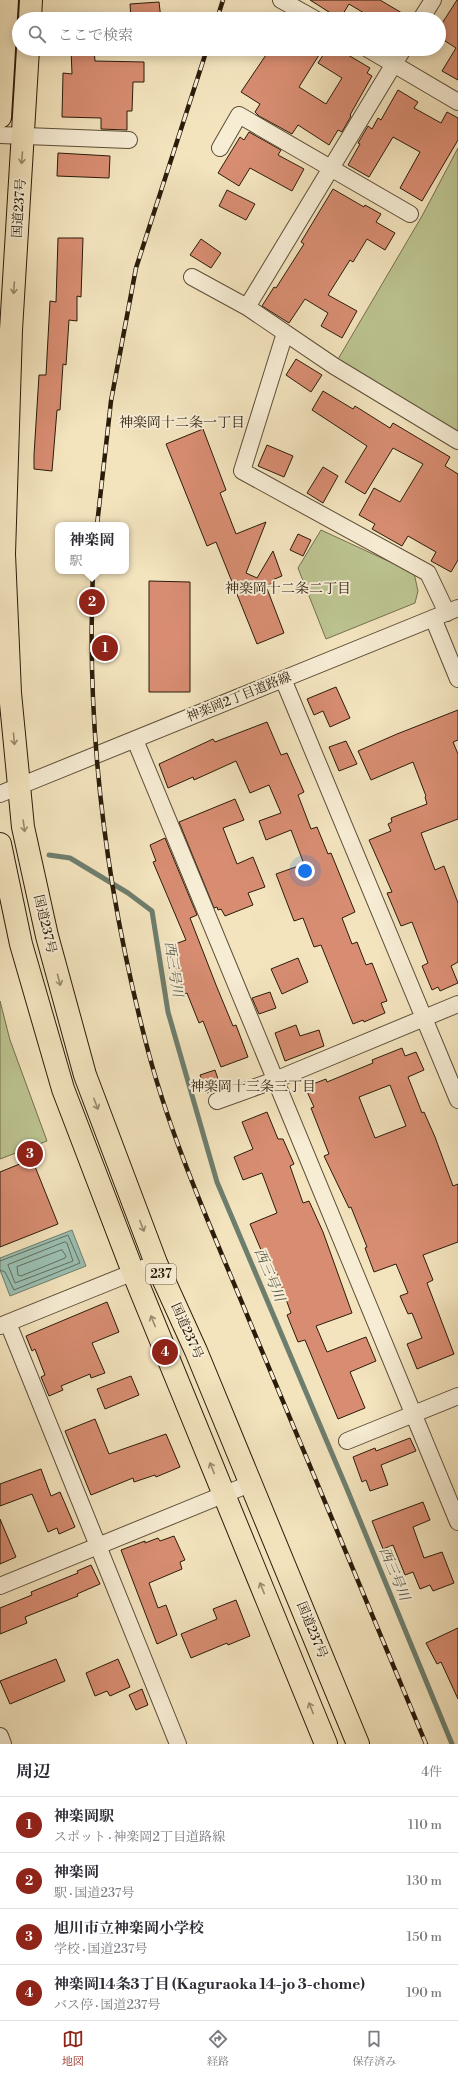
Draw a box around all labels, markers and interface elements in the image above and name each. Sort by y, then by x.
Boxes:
search box [12,12,446,56]
icon: search [26,23,48,45]
text: ここで検索 [58,26,133,45]
one-way arrow [19,151,26,164]
street label: 国道237号 [9,178,29,238]
one-way arrow [10,281,17,294]
district label: 神楽岡十二条一丁目 [119,414,245,432]
popup [55,522,129,574]
text: 神楽岡 [69,531,115,550]
text: 駅 [69,553,83,569]
district label: 神楽岡十二条二丁目 [225,580,351,598]
pin: 2 [79,587,105,617]
pin: 1 [92,633,118,663]
street label: 神楽岡2丁目道路線 [184,669,294,725]
one-way arrow [10,732,17,745]
one-way arrow [20,819,28,832]
your location [295,861,315,881]
street label: 国道237号 [30,893,60,955]
water label: 西三号川 [160,940,187,1000]
one-way arrow [55,973,63,986]
district label: 神楽岡十三条三丁目 [190,1078,316,1096]
one-way arrow [93,1097,101,1109]
pin: 3 [17,1139,43,1169]
one-way arrow [139,1219,147,1231]
water label: 西三号川 [250,1246,289,1306]
road number: 237 [146,1264,176,1284]
street label: 国道237号 [168,1300,206,1362]
one-way arrow [148,1316,156,1328]
pin: 4 [152,1337,178,1367]
one-way arrow [208,1462,216,1474]
water label: 西三号川 [375,1545,414,1605]
one-way arrow [257,1582,265,1594]
street label: 国道237号 [293,1599,331,1661]
one-way arrow [307,1702,315,1714]
text: 周辺 [16,1761,50,1783]
text: 4件 [421,1764,442,1780]
text: 神楽岡駅 [54,1807,114,1826]
text: 1 [26,1817,32,1833]
text: 110 m [408,1817,442,1833]
text: スポット · 神楽岡2丁目道路線 [54,1829,225,1845]
text: 神楽岡 [54,1863,99,1882]
text: 2 [25,1873,33,1889]
text: 130 m [407,1873,442,1889]
text: 駅 · 国道237号 [54,1885,134,1901]
text: 旭川市立神楽岡小学校 [54,1919,204,1938]
text: 3 [25,1929,33,1945]
text: 150 m [407,1929,442,1945]
text: 学校 · 国道237号 [54,1941,147,1957]
text: 神楽岡14条3丁目 (Kaguraoka 14-jo 3-chome) [54,1975,365,1994]
text: 4 [25,1985,33,2001]
text: 190 m [406,1985,442,2001]
text: バス停 · 国道237号 [54,1997,160,2013]
tab: 地図 [62,2028,84,2069]
tab: 経路 [207,2028,229,2069]
tab: 保存済み [352,2028,396,2069]

